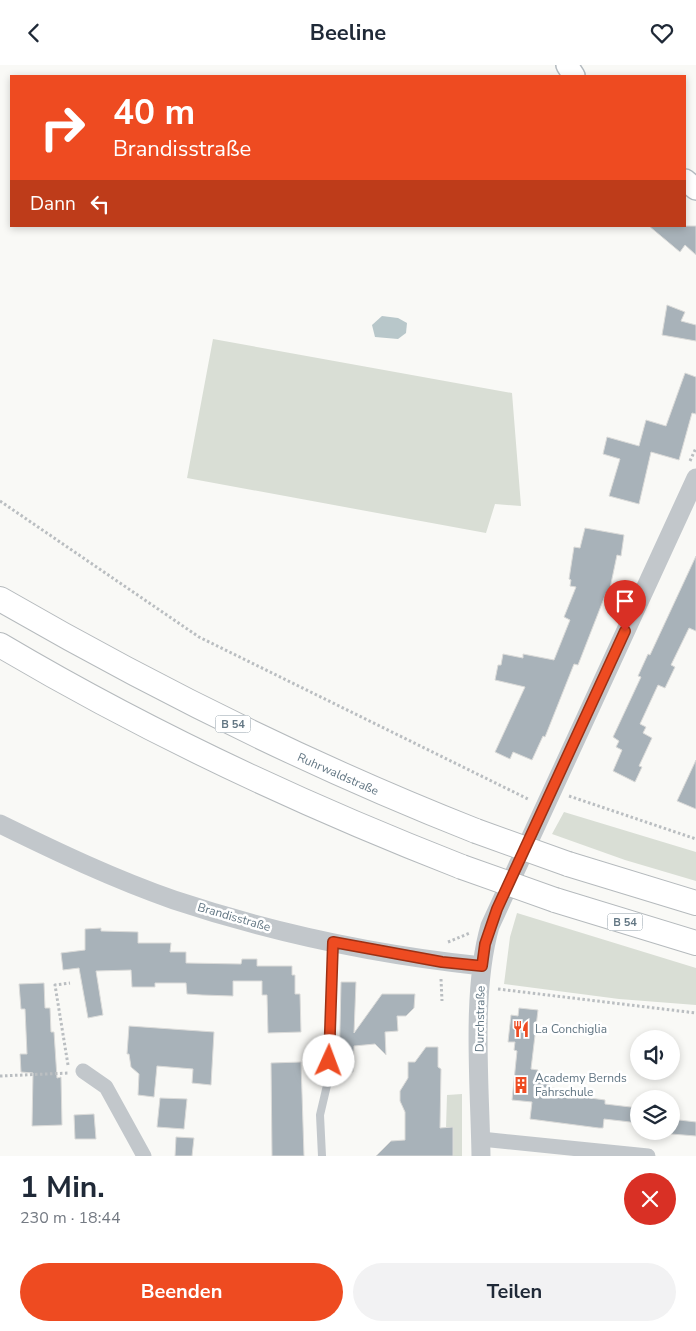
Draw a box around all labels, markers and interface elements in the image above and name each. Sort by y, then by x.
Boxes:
text: Beeline [310,18,386,48]
icon: back [20,19,48,47]
icon: heart [648,19,676,47]
text: 40 m [113,89,195,136]
icon: right [30,95,95,160]
text: Brandisstraße [113,134,251,164]
icon: left [86,190,114,218]
text: Dann [30,191,76,217]
pin [604,580,646,631]
icon: arrive [611,587,639,615]
road number: B 54 [216,716,250,733]
street label: Ruhrwaldstraße [295,749,381,799]
street label: Brandisstraße [196,899,272,935]
road number: B 54 [608,914,642,931]
street label: Durchstraße [471,986,489,1052]
restaurant icon: La Conchiglia [511,1019,531,1039]
place label: La Conchiglia [535,1021,607,1037]
map controls [630,1030,680,1140]
button: sound [630,1030,680,1080]
position arrow [302,1034,354,1086]
place label: Academy Bernds Fahrschule [535,1070,627,1100]
building icon: Academy Bernds Fahrschule [511,1075,531,1095]
button: layers [630,1090,680,1140]
text: 1 Min. [20,1167,105,1208]
button: close [624,1173,676,1225]
text: 230 m · 18:44 [20,1207,121,1229]
button: Beenden [20,1263,343,1321]
button: Teilen [353,1263,676,1321]

